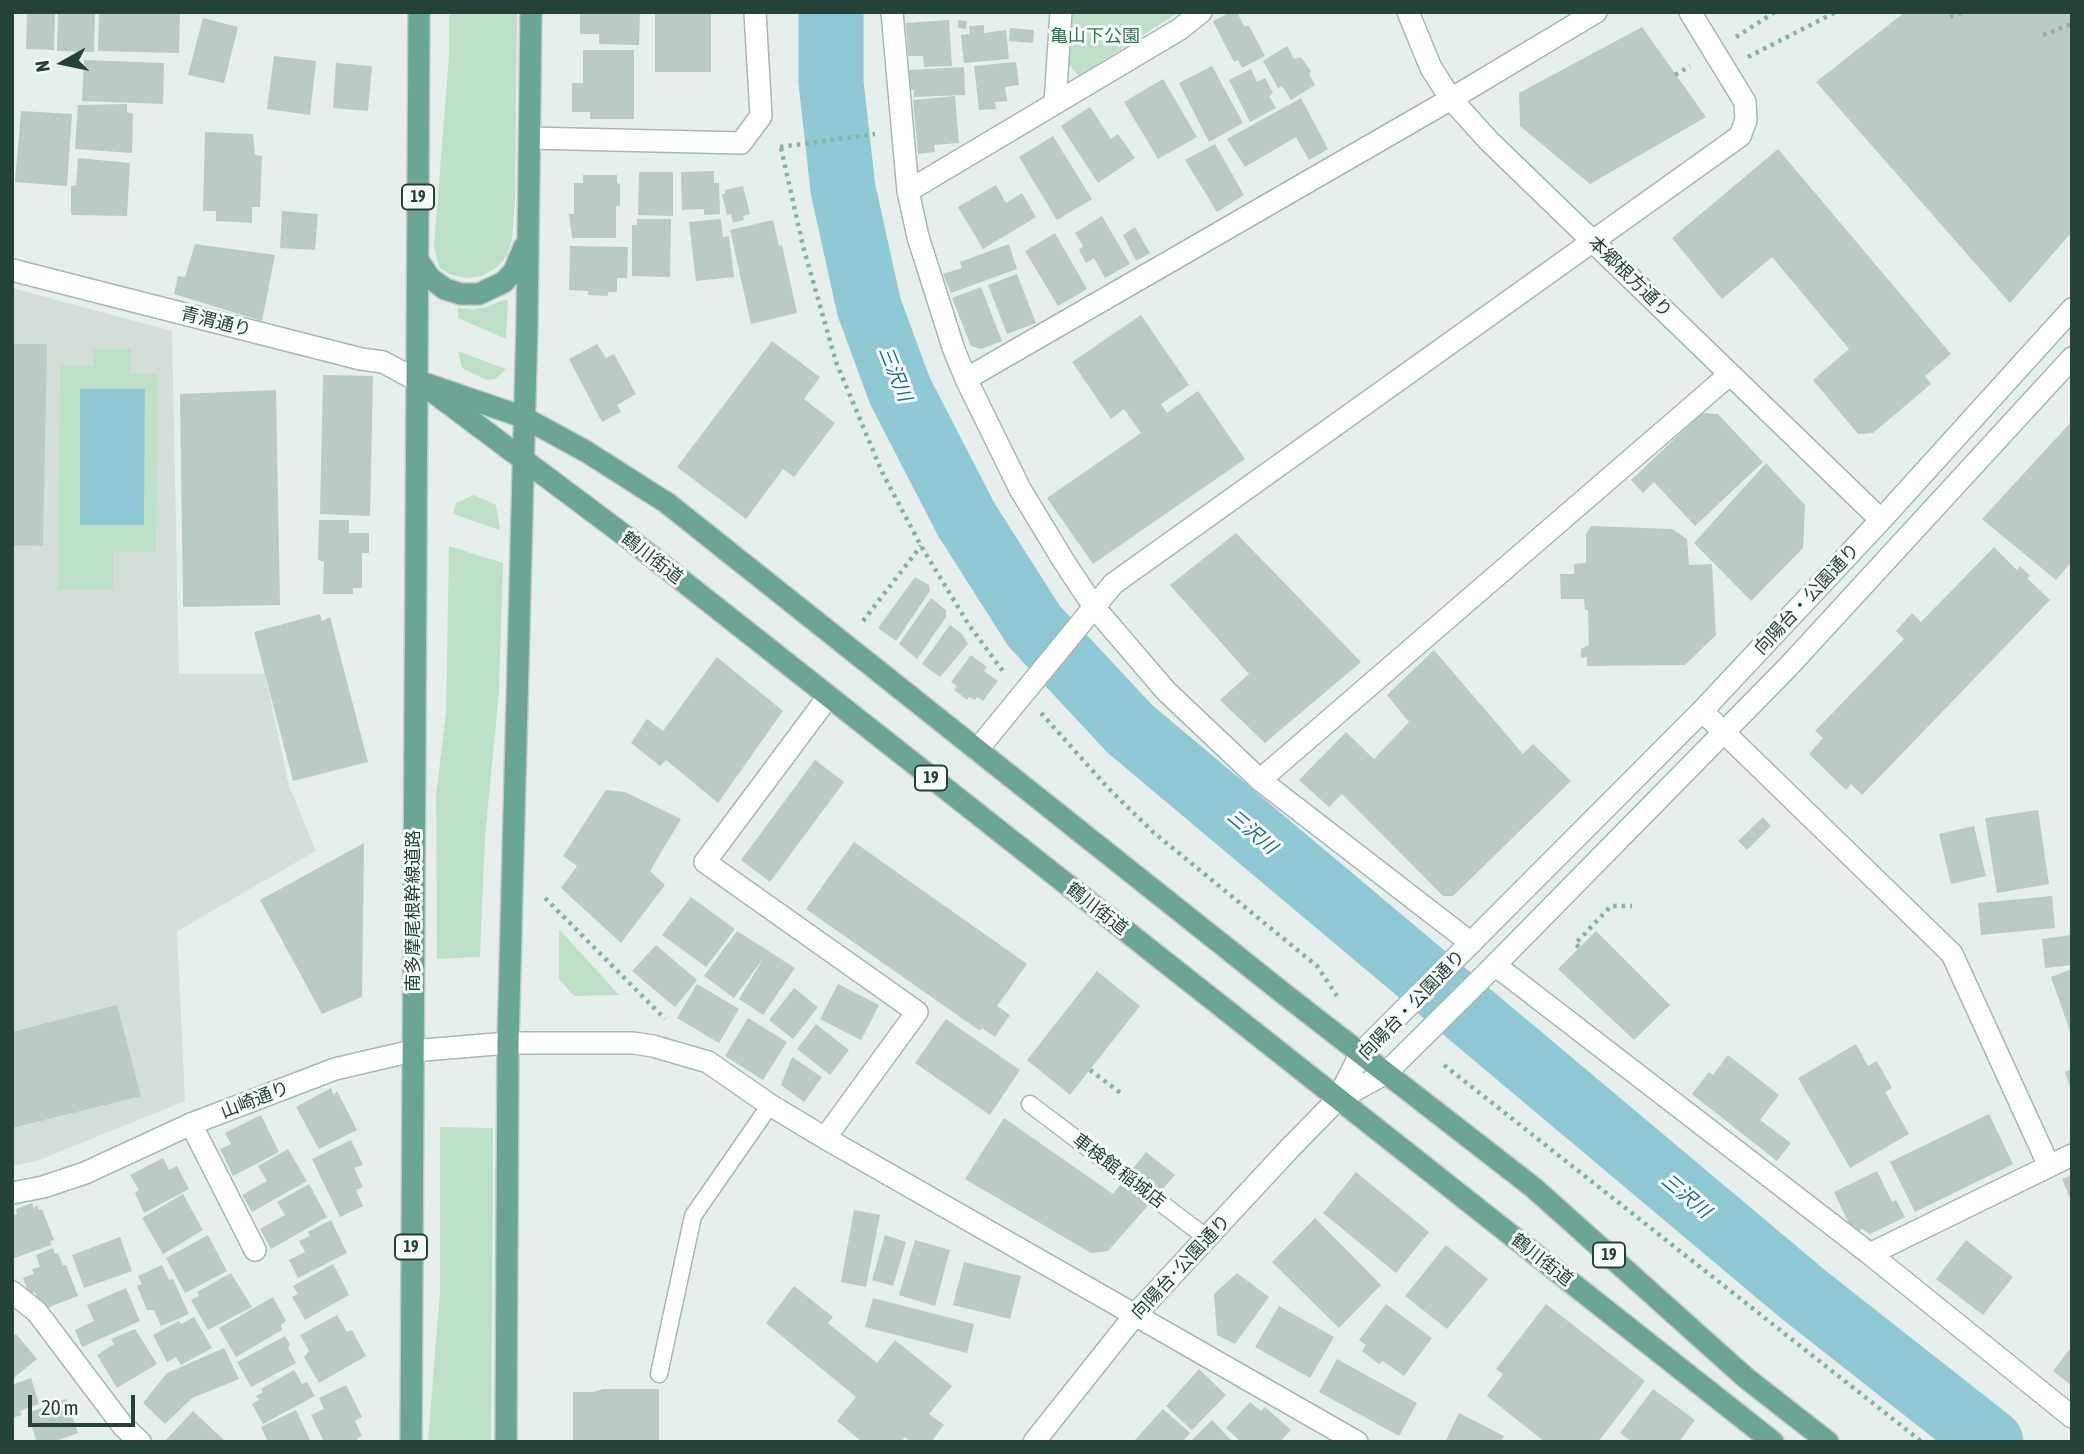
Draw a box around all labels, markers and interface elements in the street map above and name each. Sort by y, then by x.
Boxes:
park label: 亀山下公園 [1050,25,1140,47]
north arrow [28,28,98,98]
text: N [31,59,54,74]
road number: 19 [402,184,434,210]
street label: 本郷根方通り [1584,232,1676,322]
street label: 青渭通り [178,303,254,341]
water label: 三沢川 [874,343,916,405]
street label: 鶴川街道 [617,527,687,589]
street label: 向陽台・公園通り [1750,539,1864,659]
road number: 19 [915,765,947,790]
water label: 三沢川 [1223,805,1281,859]
street label: 南多摩尾根幹線道路 [402,830,424,992]
street label: 鶴川街道 [1062,878,1132,940]
street label: 向陽台・公園通り [1354,946,1470,1064]
street label: 山崎通り [218,1077,292,1123]
street label: 車検館 稲城店 [1068,1129,1170,1213]
water label: 三沢川 [1657,1169,1715,1223]
street label: 向陽台･公園通り [1127,1210,1235,1324]
street label: 鶴川街道 [1507,1229,1577,1291]
road number: 19 [395,1234,427,1260]
road number: 19 [1593,1242,1625,1268]
scale bar [32,1380,138,1424]
text: 20 m [41,1395,79,1419]

